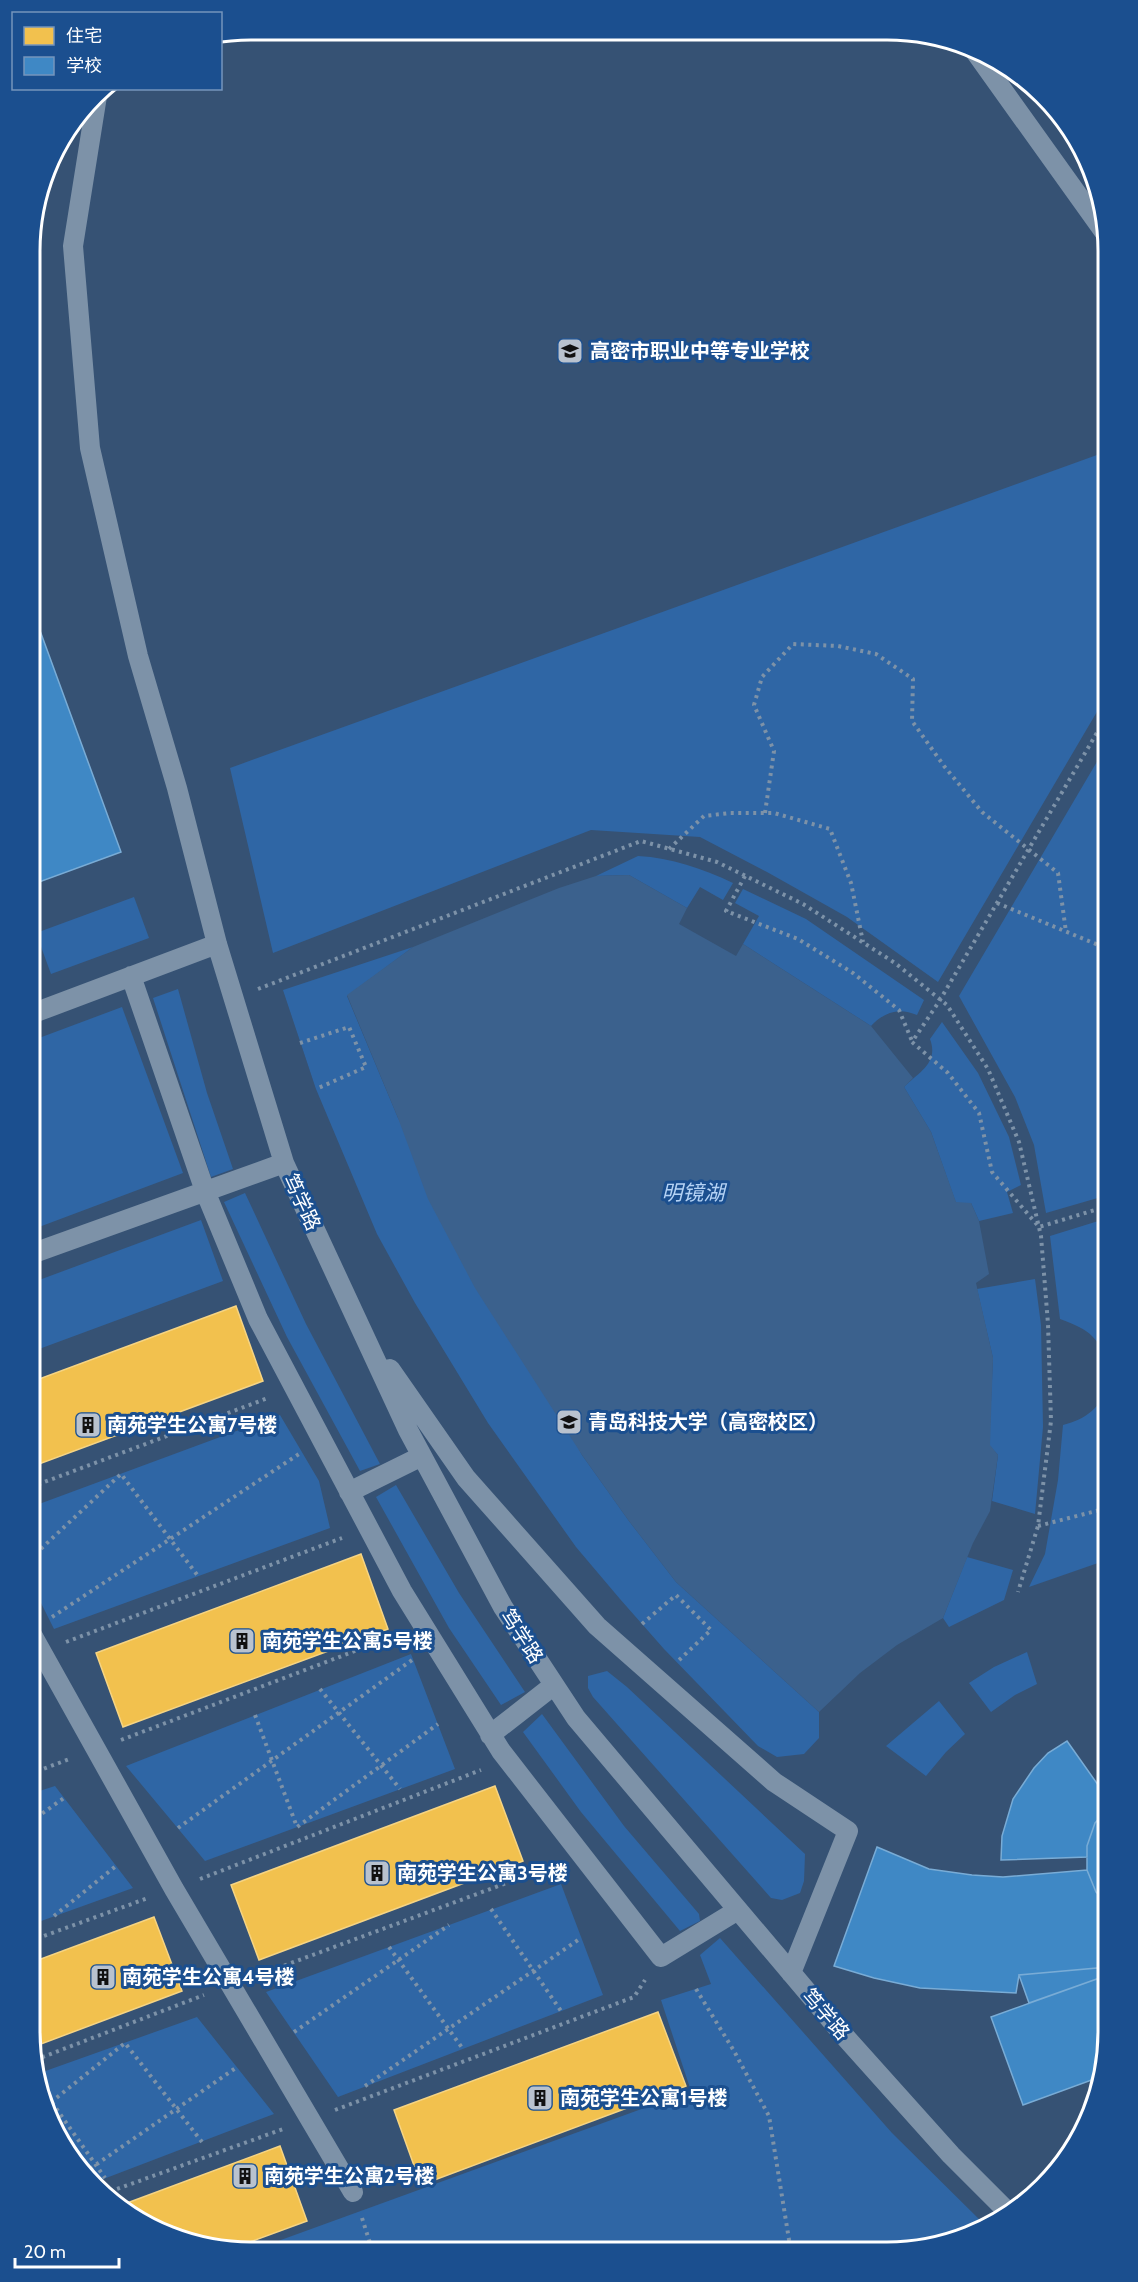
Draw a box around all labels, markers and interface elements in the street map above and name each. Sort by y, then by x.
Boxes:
legend [12,12,222,90]
text: 住宅 [66,25,102,47]
text: 学校 [66,55,102,77]
school or university icon: 高密市职业中等专业学校 [555,336,585,366]
place label: 高密市职业中等专业学校 [590,339,810,363]
street label: 笃学路 [278,1170,326,1234]
water label: 明镜湖 [662,1180,727,1205]
school or university icon: 青岛科技大学（高密校区） [554,1407,584,1437]
building icon: 南苑学生公寓7号楼 [73,1410,103,1440]
place label: 青岛科技大学（高密校区） [588,1410,828,1434]
place label: 南苑学生公寓7号楼 [107,1413,277,1437]
street label: 笃学路 [496,1604,548,1668]
building icon: 南苑学生公寓5号楼 [227,1626,257,1656]
place label: 南苑学生公寓5号楼 [262,1629,433,1653]
building icon: 南苑学生公寓3号楼 [362,1858,392,1888]
place label: 南苑学生公寓3号楼 [397,1861,568,1885]
building icon: 南苑学生公寓4号楼 [88,1962,118,1992]
place label: 南苑学生公寓4号楼 [122,1965,294,1989]
street label: 笃学路 [797,1983,855,2045]
building icon: 南苑学生公寓1号楼 [525,2083,555,2113]
place label: 南苑学生公寓1号楼 [560,2086,727,2110]
building icon: 南苑学生公寓2号楼 [230,2161,260,2191]
place label: 南苑学生公寓2号楼 [264,2164,435,2188]
scale bar [15,2231,118,2269]
text: 20 m [24,2241,66,2263]

